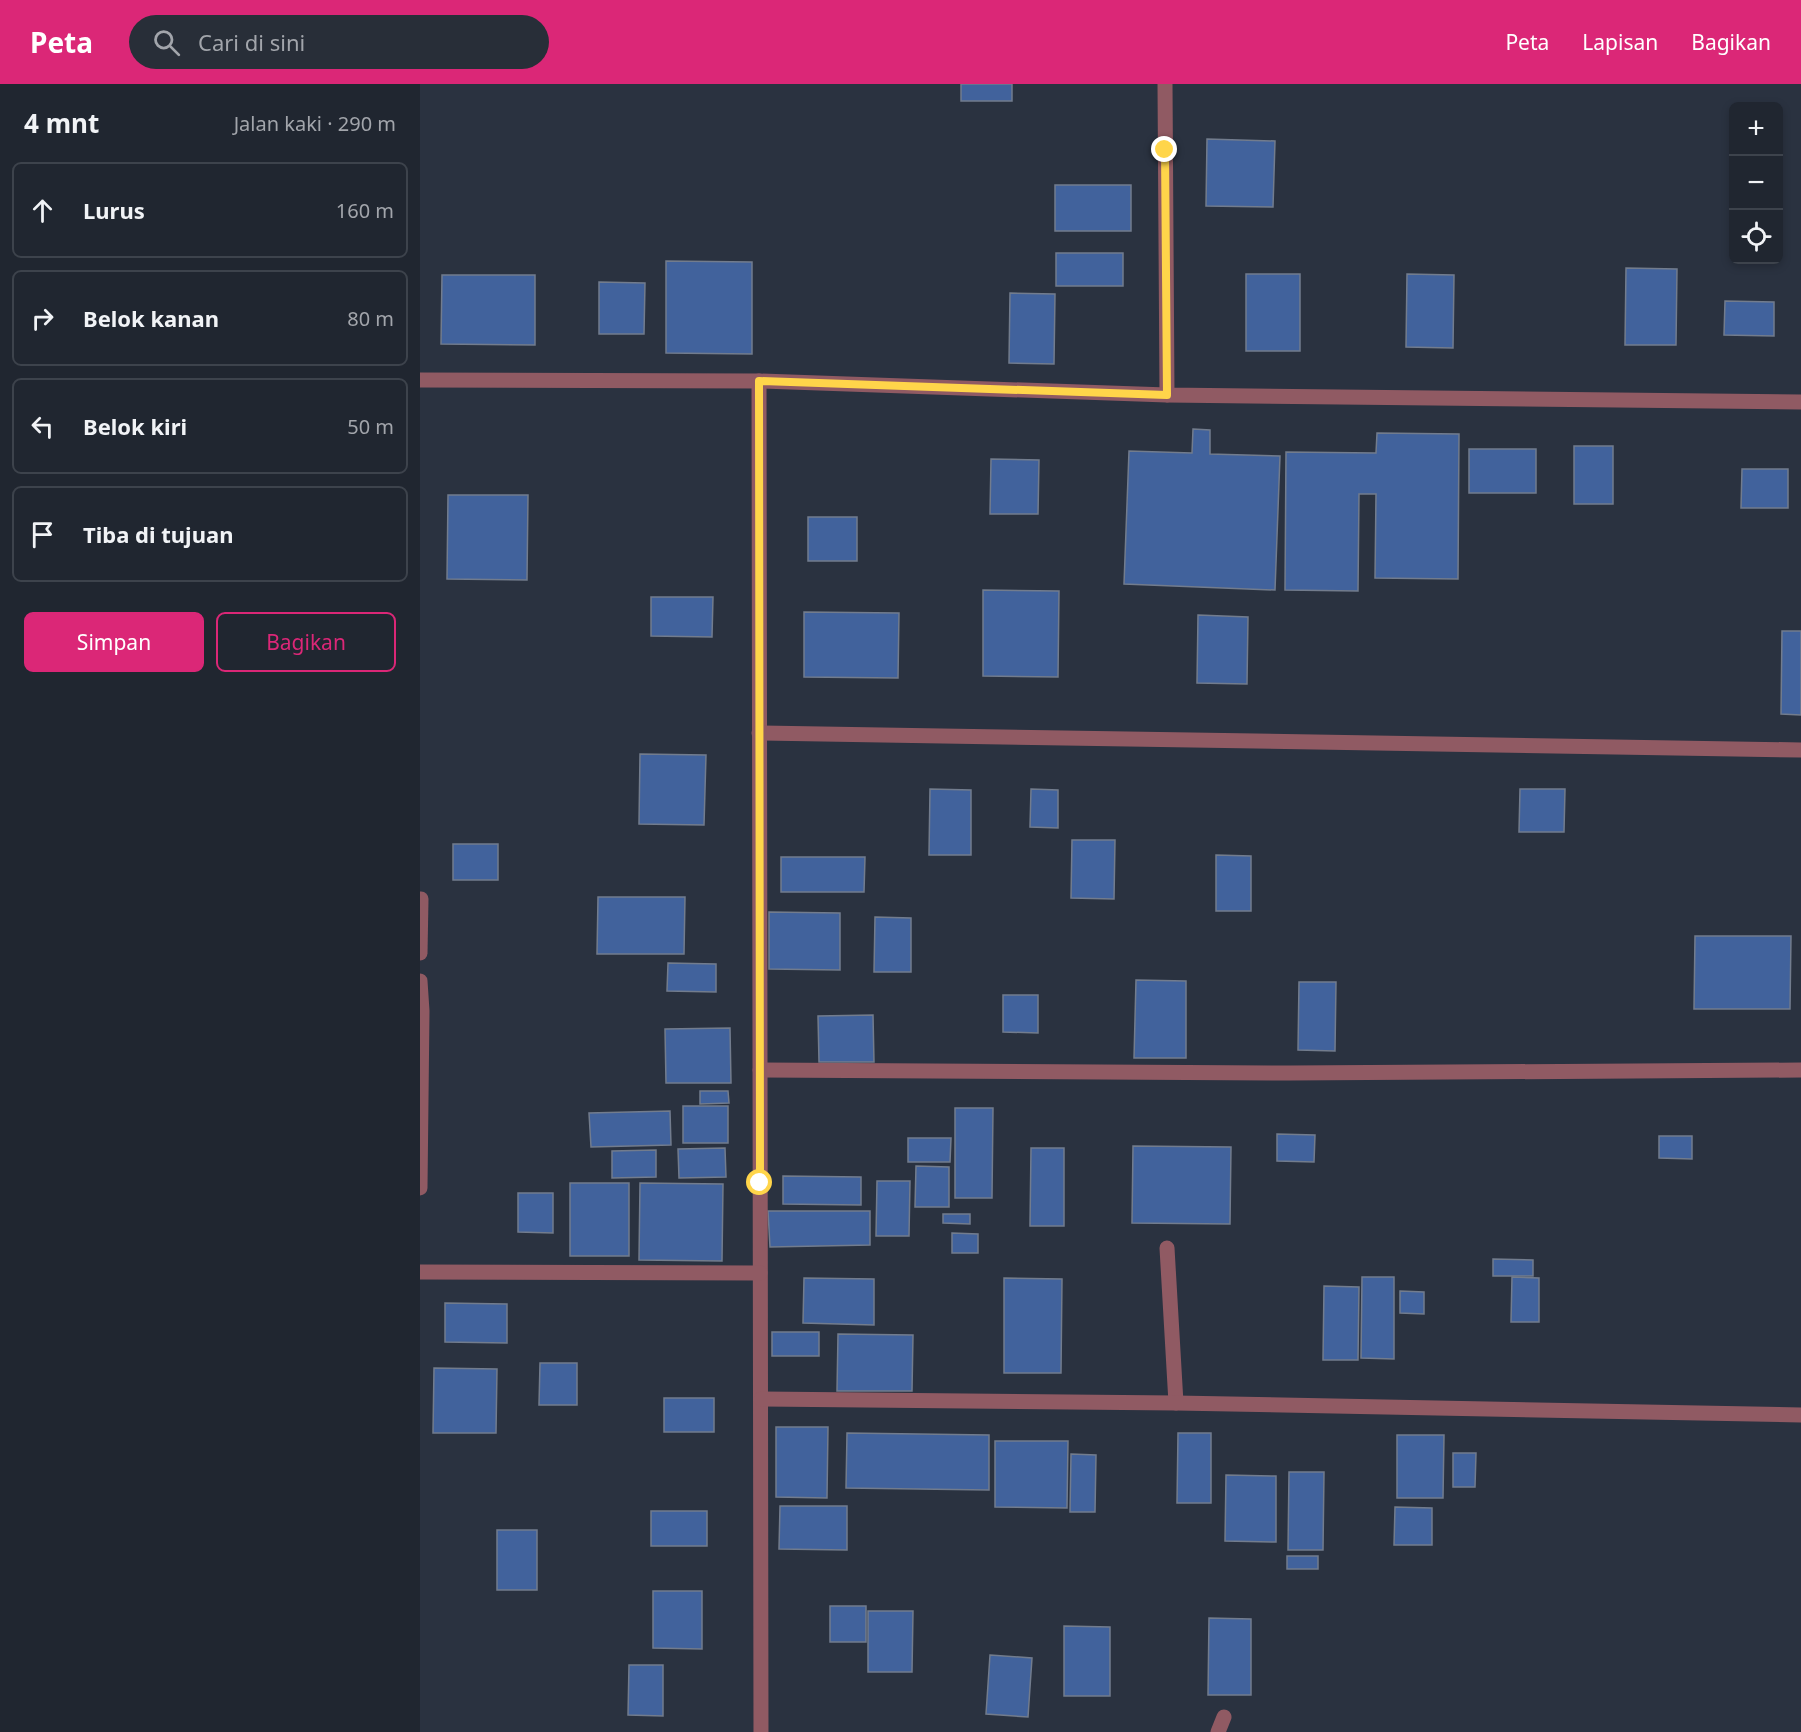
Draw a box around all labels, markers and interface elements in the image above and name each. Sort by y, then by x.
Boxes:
search box [129,15,549,69]
text: Peta [30,23,93,61]
icon: search [150,26,183,59]
text: Cari di sini [198,27,305,57]
text: Peta [1505,28,1549,56]
text: Lapisan [1582,28,1658,56]
text: Bagikan [1691,28,1771,56]
map controls [1729,102,1783,264]
button: + [1729,102,1783,156]
text: 4 mnt [24,105,99,141]
text: Jalan kaki · 290 m [234,110,396,137]
route end [1151,136,1177,162]
button: − [1729,156,1783,210]
icon: ahead [26,194,59,227]
text: Lurus [83,195,145,225]
text: 160 m [336,197,394,224]
button: locate [1729,210,1783,264]
icon: right [26,302,59,335]
text: Belok kanan [83,303,219,333]
text: 80 m [347,305,394,332]
icon: left [26,410,59,443]
text: Belok kiri [83,411,187,441]
text: 50 m [347,413,394,440]
icon: arrive [26,518,59,551]
text: Tiba di tujuan [83,519,233,549]
button: Simpan [24,612,204,672]
button: Bagikan [216,612,396,672]
route start [746,1169,772,1195]

